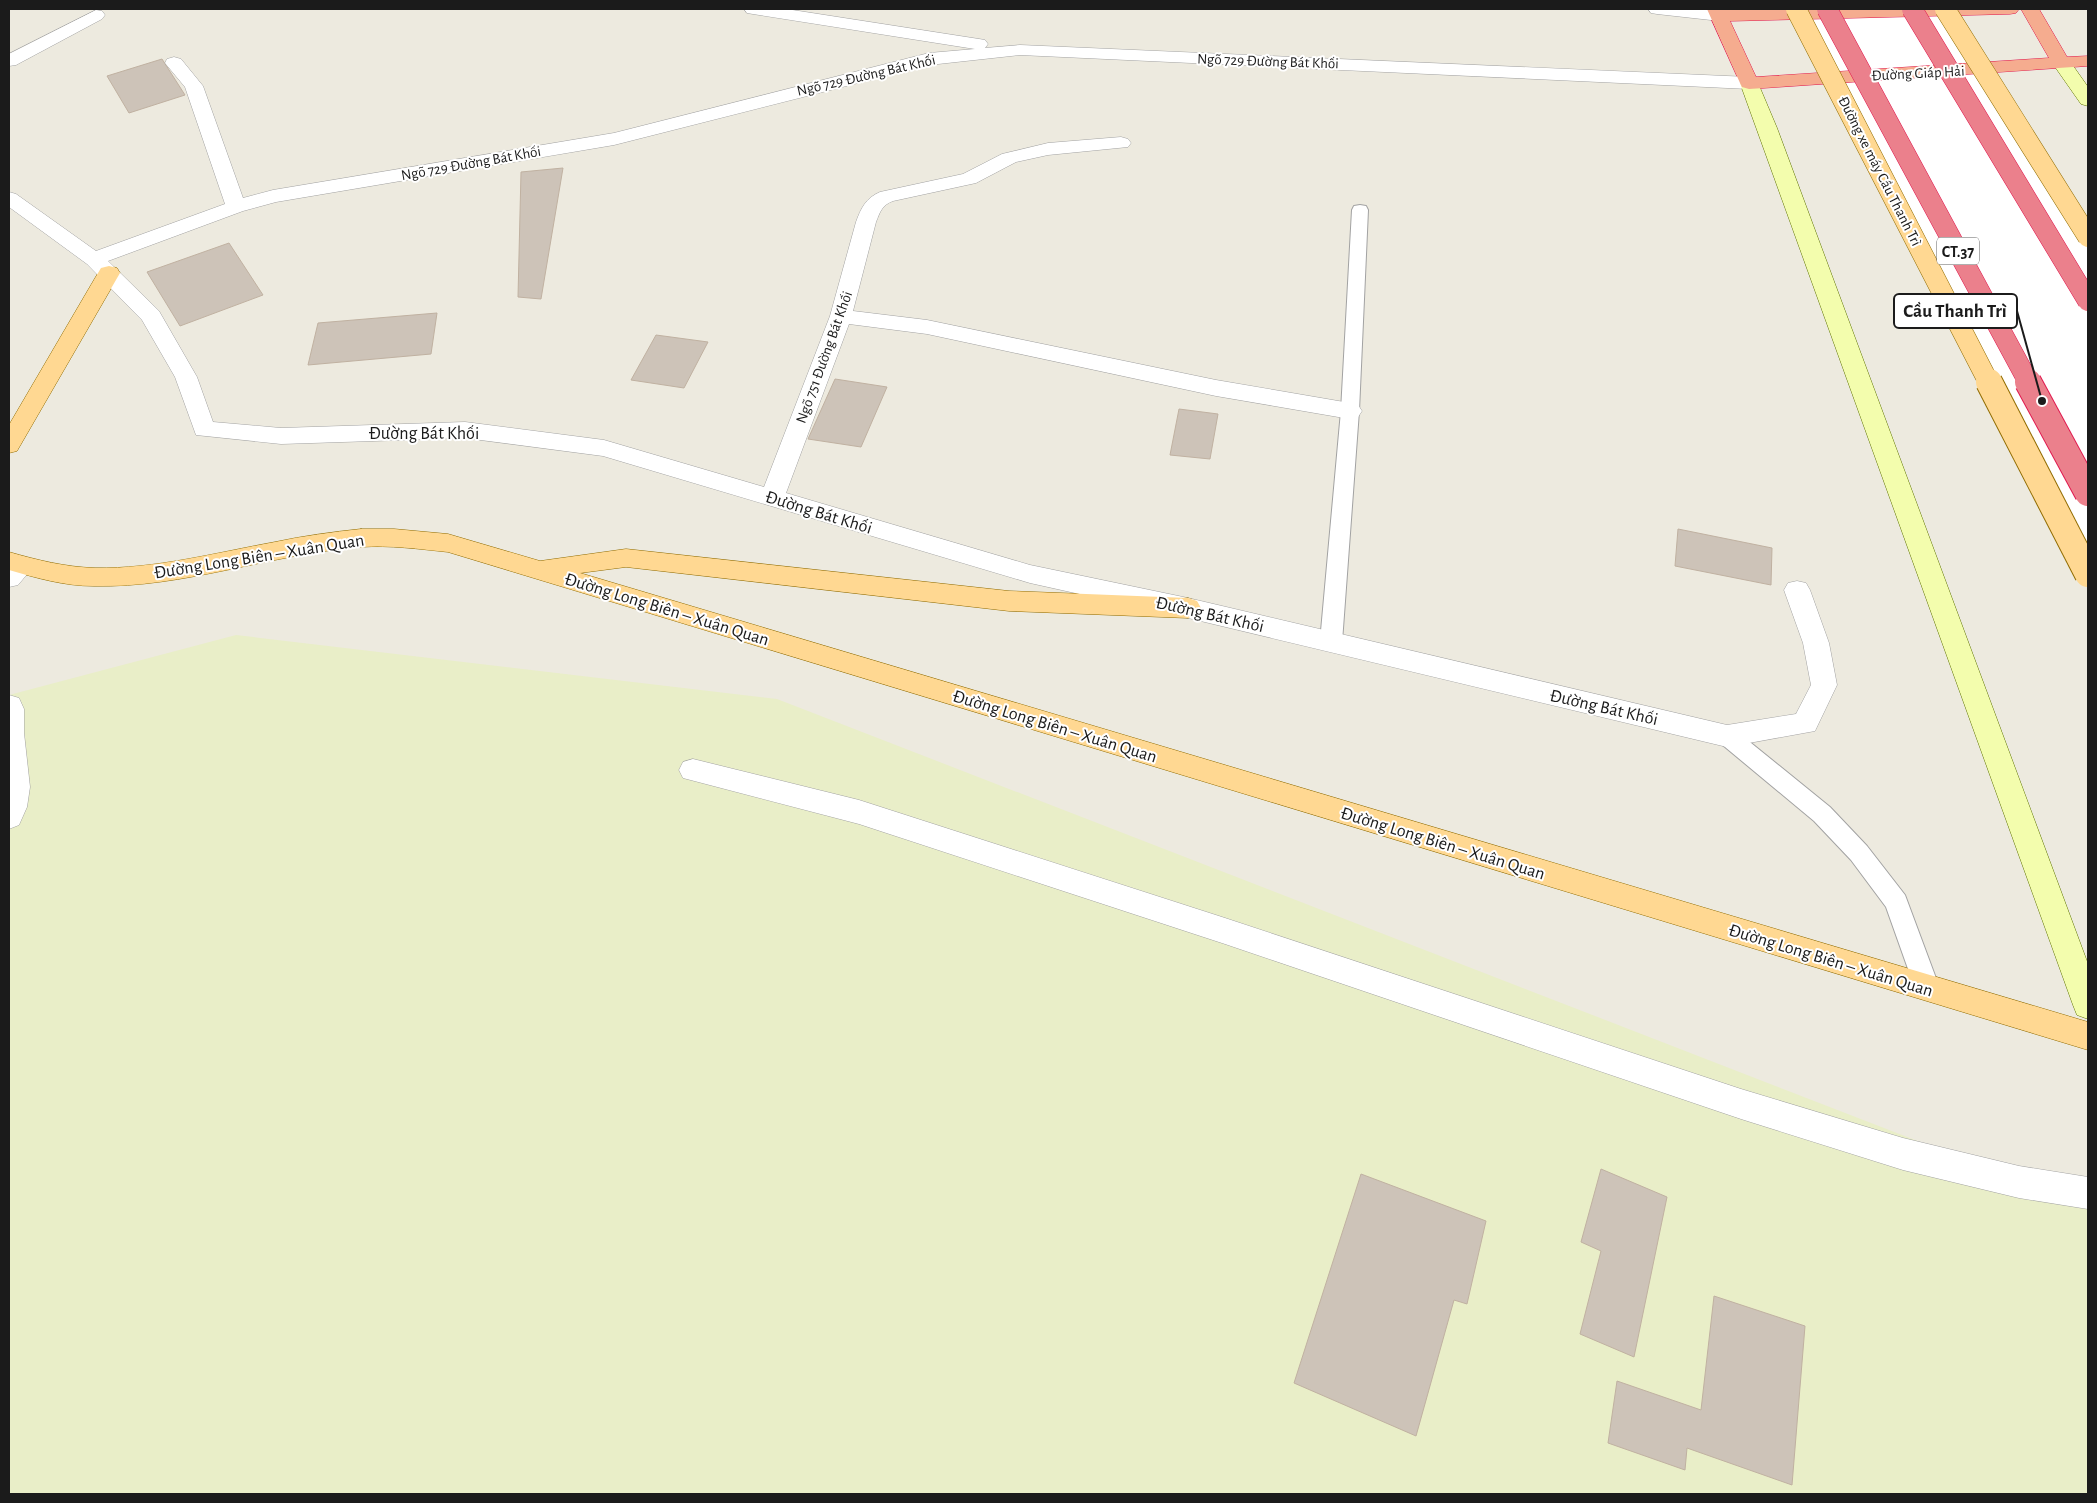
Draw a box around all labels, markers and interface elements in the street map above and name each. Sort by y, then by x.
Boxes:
street label: Ngõ 729 Đường Bát Khối [795,52,937,99]
street label: Ngõ 729 Đường Bát Khối [1197,52,1339,71]
street label: Đường Giáp Hải [1871,64,1965,83]
street label: Đường xe máy Cầu Thanh Trì [1835,94,1924,249]
street label: Ngõ 729 Đường Bát Khối [400,144,542,183]
road number: CT.37 [1937,238,1979,264]
street label: Ngõ 751 Đường Bát Khối [794,289,855,425]
callout: Cầu Thanh Trì [1894,294,2017,328]
text: Cầu Thanh Trì [1903,301,2007,321]
street label: Đường Bát Khối [369,424,479,443]
street label: Đường Bát Khối [763,487,875,538]
street label: Đường Long Biên – Xuân Quan [153,531,366,583]
street label: Đường Long Biên – Xuân Quan [562,570,771,650]
street label: Đường Bát Khối [1154,593,1266,636]
street label: Đường Bát Khối [1548,686,1660,729]
street label: Đường Long Biên – Xuân Quan [950,687,1159,767]
street label: Đường Long Biên – Xuân Quan [1338,804,1547,884]
street label: Đường Long Biên – Xuân Quan [1726,921,1935,1001]

